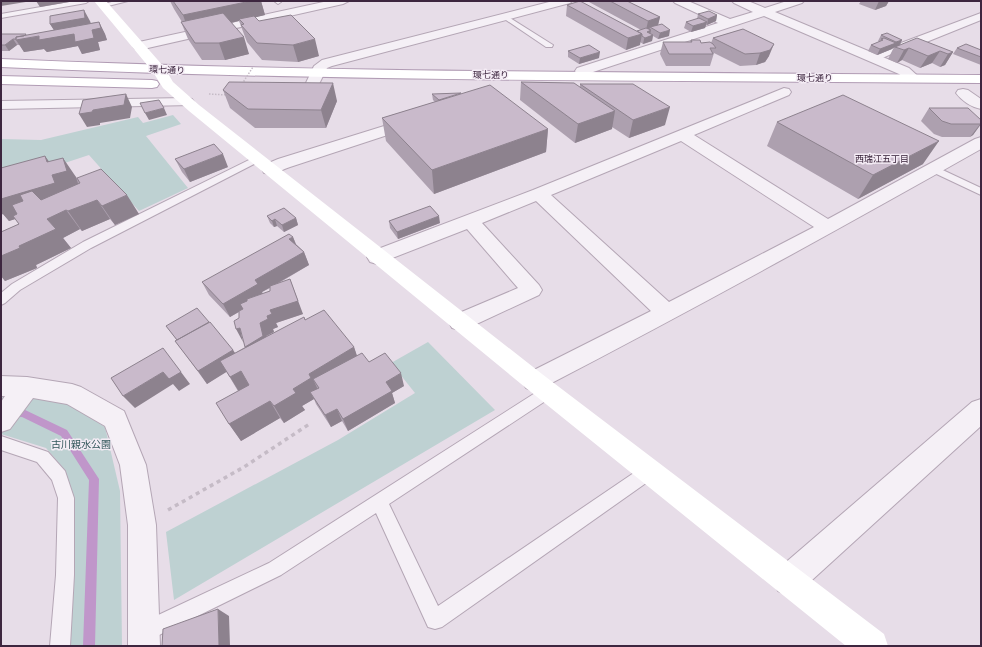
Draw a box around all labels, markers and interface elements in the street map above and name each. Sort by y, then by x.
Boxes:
street label: 環七通り [149,64,185,76]
street label: 環七通り [473,70,509,80]
street label: 環七通り [797,73,833,83]
district label: 西瑞江五丁目 [855,154,909,164]
park label: 古川親水公園 [51,439,111,450]

